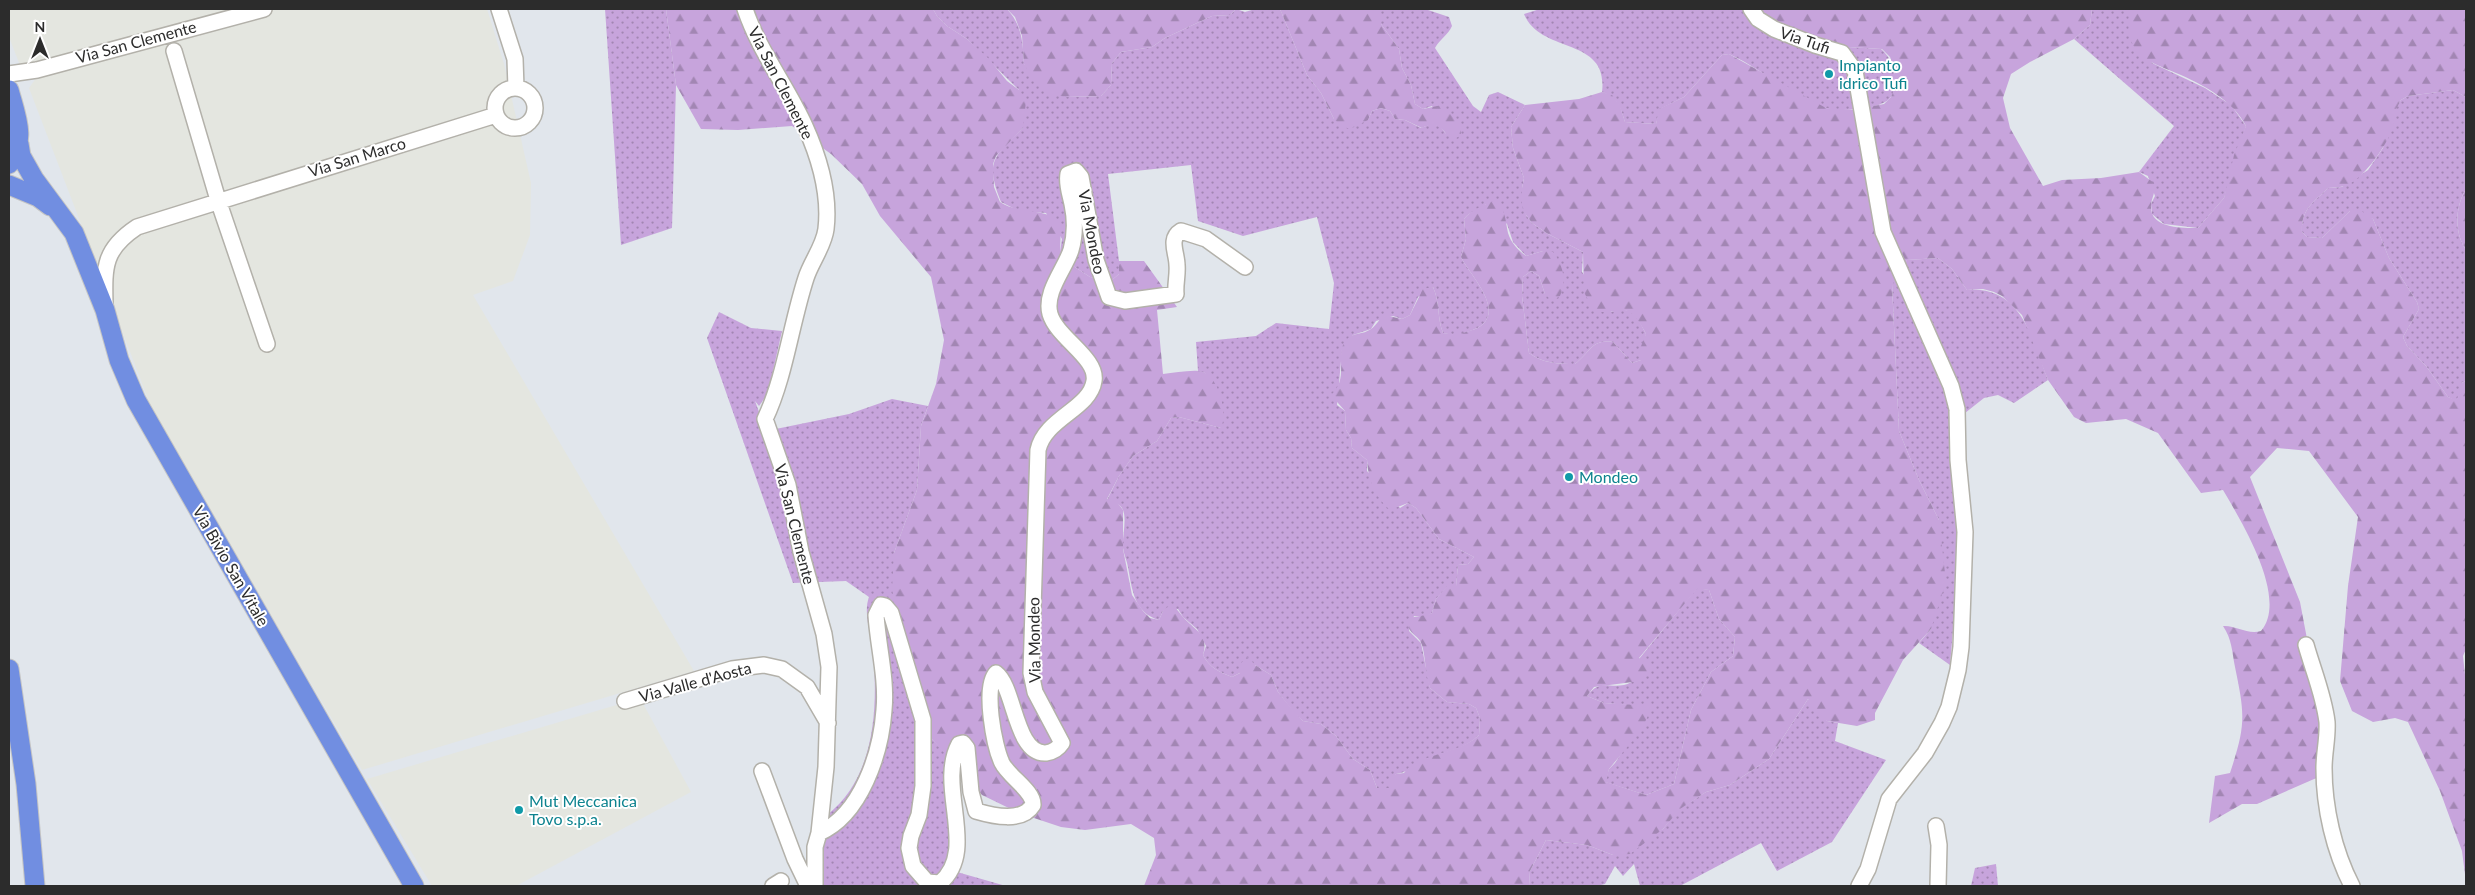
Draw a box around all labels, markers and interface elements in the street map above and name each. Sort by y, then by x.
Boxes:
north arrow [15,15,65,65]
street label: Via San Clemente [74,16,198,67]
text: N [35,18,45,35]
street label: Via Tufi [1777,22,1833,57]
street label: Via San Clemente [745,23,818,142]
place label: Impianto idrico Tufi [1839,55,1908,92]
marker: Impianto idrico Tufi [1823,68,1835,80]
street label: Via San Marco [306,133,408,180]
street label: Via Mondeo [1075,188,1110,276]
street label: Via San Clemente [771,462,820,586]
place label: Mondeo [1579,467,1638,486]
marker: Mondeo [1563,471,1575,483]
street label: Via Bivio San Vitale [189,502,274,629]
street label: Via Mondeo [1023,597,1044,683]
street label: Via Valle d'Aosta [637,657,753,706]
place label: Mut Meccanica Tovo s.p.a. [529,791,637,828]
marker: Mut Meccanica Tovo s.p.a. [513,804,525,816]

